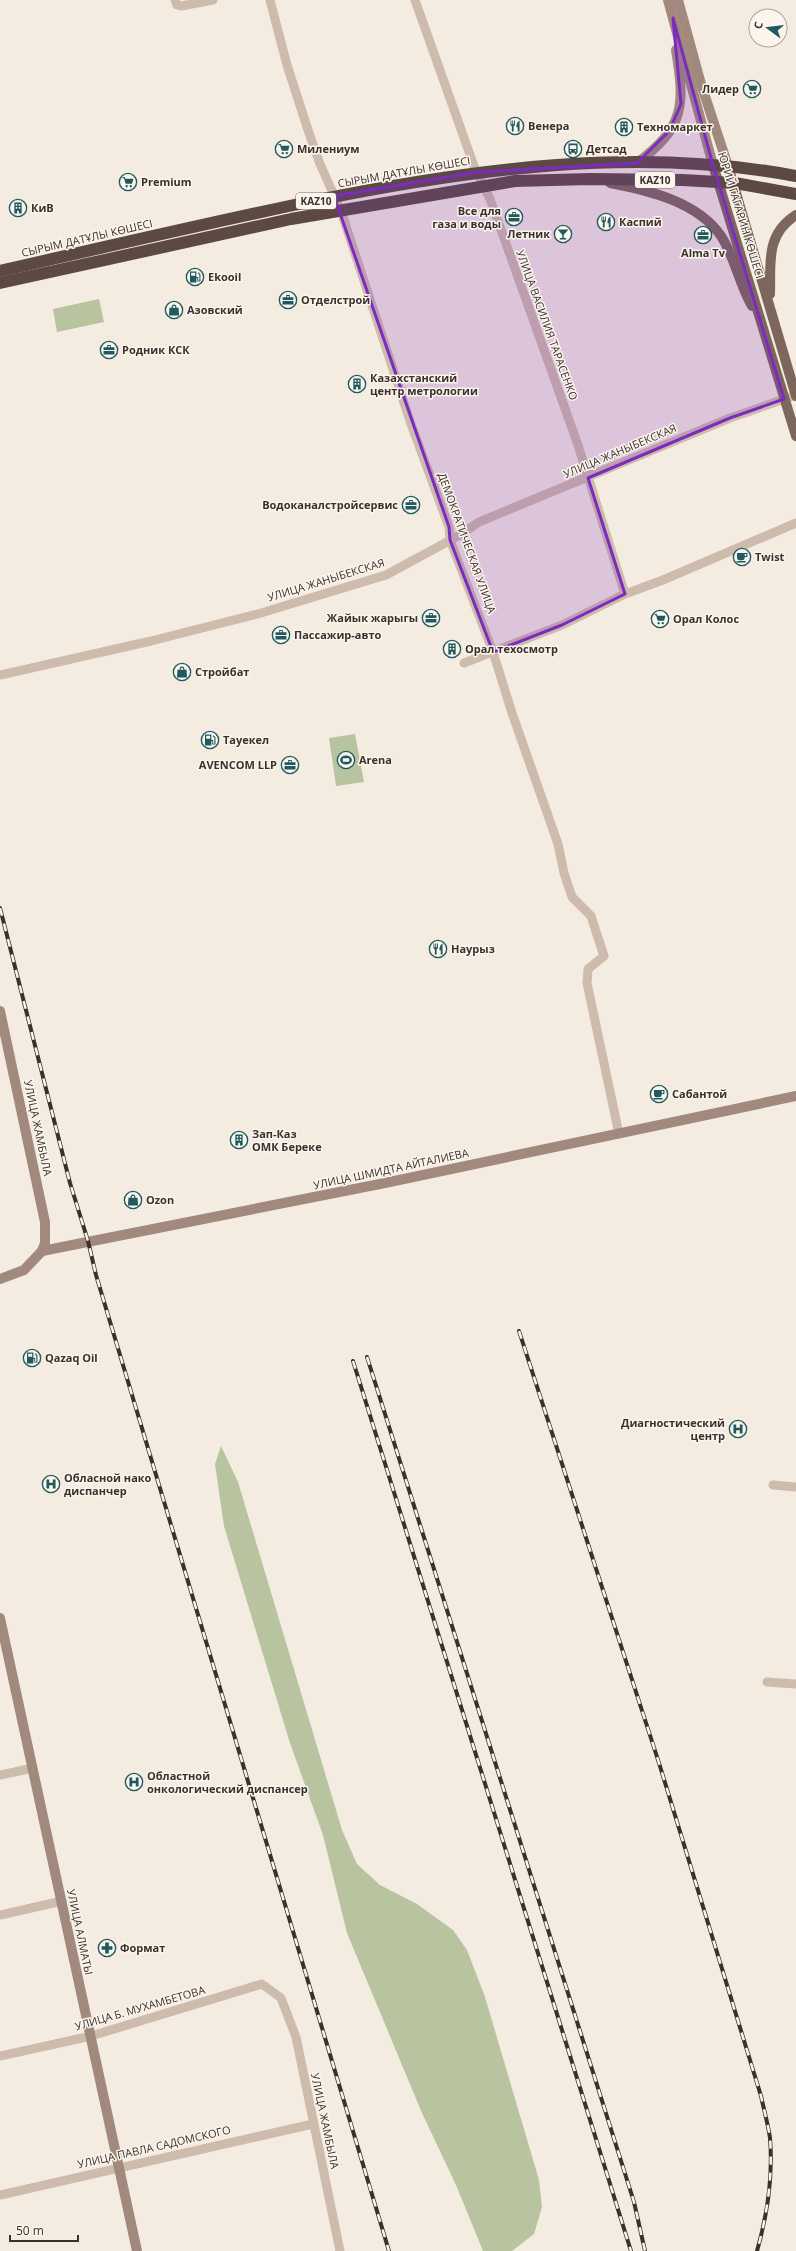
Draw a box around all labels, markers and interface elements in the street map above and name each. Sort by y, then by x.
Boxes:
north arrow [748,8,788,48]
text: С [750,20,766,31]
supermarket icon: Лидер [742,79,762,99]
place label: Лидер [702,81,739,96]
restaurant icon: Венера [505,116,525,136]
building icon: Техномаркет [614,117,634,137]
place label: Венера [528,118,569,133]
place label: Техномаркет [637,119,713,134]
supermarket icon: Милениум [274,139,294,159]
bus stop icon: Детсад [563,139,583,159]
place label: Милениум [297,141,360,156]
place label: Детсад [586,141,627,156]
street label: ЮРИЙ ГАГАРИН КӨШЕСІ [715,150,768,280]
street label: СЫРЫМ ДАТҰЛЫ КӨШЕСІ [336,152,471,191]
supermarket icon: Premium [118,172,138,192]
road number: KAZ10 [635,172,675,188]
place label: Premium [141,174,192,189]
road number: KAZ10 [296,193,336,209]
building icon: КиВ [8,198,28,218]
place label: КиВ [31,200,54,215]
place label: Все для газа и воды [432,203,501,231]
office icon: Все для газа и воды [504,207,524,227]
restaurant icon: Каспий [596,212,616,232]
place label: Каспий [619,214,662,229]
street label: СЫРЫМ ДАТҰЛЫ КӨШЕСІ [20,215,154,260]
bar icon: Летник [553,224,573,244]
office icon: Alma Tv [693,225,713,245]
place label: Летник [507,226,550,241]
place label: Alma Tv [681,245,726,260]
street label: УЛИЦА ВАСИЛИЯ ТАРАСЕНКО [513,248,582,402]
fuel station icon: Ekooil [185,267,205,287]
place label: Ekooil [208,269,241,284]
office icon: Отделстрой [278,290,298,310]
place label: Отделстрой [301,292,370,307]
shop icon: Азовский [164,300,184,320]
place label: Азовский [187,302,243,317]
office icon: Родник КСК [99,340,119,360]
place label: Родник КСК [122,342,190,357]
place label: Казахстанский центр метрологии [370,370,478,398]
building icon: Казахстанский центр метрологии [347,374,367,394]
street label: УЛИЦА ЖАНЫБЕКСКАЯ [561,420,679,481]
street label: ДЕМОКРАТИЧЕСКАЯ УЛИЦА [435,470,500,615]
office icon: Водоканалстройсервис [401,495,421,515]
place label: Водоканалстройсервис [262,497,398,512]
cafe icon: Twist [732,547,752,567]
place label: Twist [755,549,785,564]
street label: УЛИЦА ЖАНЫБЕКСКАЯ [266,555,386,604]
office icon: Жайык жарыгы [421,608,441,628]
supermarket icon: Орал Колос [650,609,670,629]
place label: Жайык жарыгы [327,610,418,625]
place label: Орал Колос [673,611,739,626]
office icon: Пассажир-авто [271,625,291,645]
place label: Пассажир-авто [294,627,381,642]
building icon: Орал техосмотр [442,639,462,659]
place label: Орал техосмотр [465,641,558,656]
shop icon: Стройбат [172,662,192,682]
place label: Стройбат [195,664,249,679]
fuel station icon: Тауекел [200,730,220,750]
place label: Тауекел [223,732,269,747]
sports icon: Arena [336,750,356,770]
place label: Arena [359,752,392,767]
office icon: AVENCOM LLP [280,755,300,775]
place label: AVENCOM LLP [199,757,277,772]
restaurant icon: Наурыз [428,939,448,959]
place label: Наурыз [451,941,495,956]
street label: УЛИЦА ЖАМБЫЛА [21,1079,56,1177]
cafe icon: Сабантой [649,1084,669,1104]
place label: Сабантой [672,1086,727,1101]
place label: Зап-Каз ОМК Береке [252,1126,322,1154]
building icon: Зап-Каз ОМК Береке [229,1130,249,1150]
street label: УЛИЦА ШМИДТА АЙТАЛИЕВА [312,1145,470,1192]
shop icon: Ozon [123,1190,143,1210]
place label: Ozon [146,1192,174,1207]
fuel station icon: Qazaq Oil [22,1348,42,1368]
place label: Qazaq Oil [45,1350,98,1365]
place label: Диагностический центр [621,1415,725,1443]
hospital icon: Диагностический центр [728,1419,748,1439]
place label: Обласной нако диспанчер [64,1470,152,1498]
hospital icon: Обласной нако диспанчер [41,1474,61,1494]
place label: Областной онкологический диспансер [147,1768,308,1796]
hospital icon: Областной онкологический диспансер [124,1772,144,1792]
street label: УЛИЦА АЛМАТЫ [64,1887,97,1976]
pharmacy icon: Формат [97,1938,117,1958]
place label: Формат [120,1940,165,1955]
street label: УЛИЦА Б. МУХАМБЕТОВА [73,1982,207,2033]
street label: УЛИЦА ЖАМБЫЛА [308,2072,343,2170]
street label: УЛИЦА ПАВЛА САДОМСКОГО [76,2122,232,2171]
scale bar [10,2217,78,2243]
text: 50 m [16,2222,44,2239]

